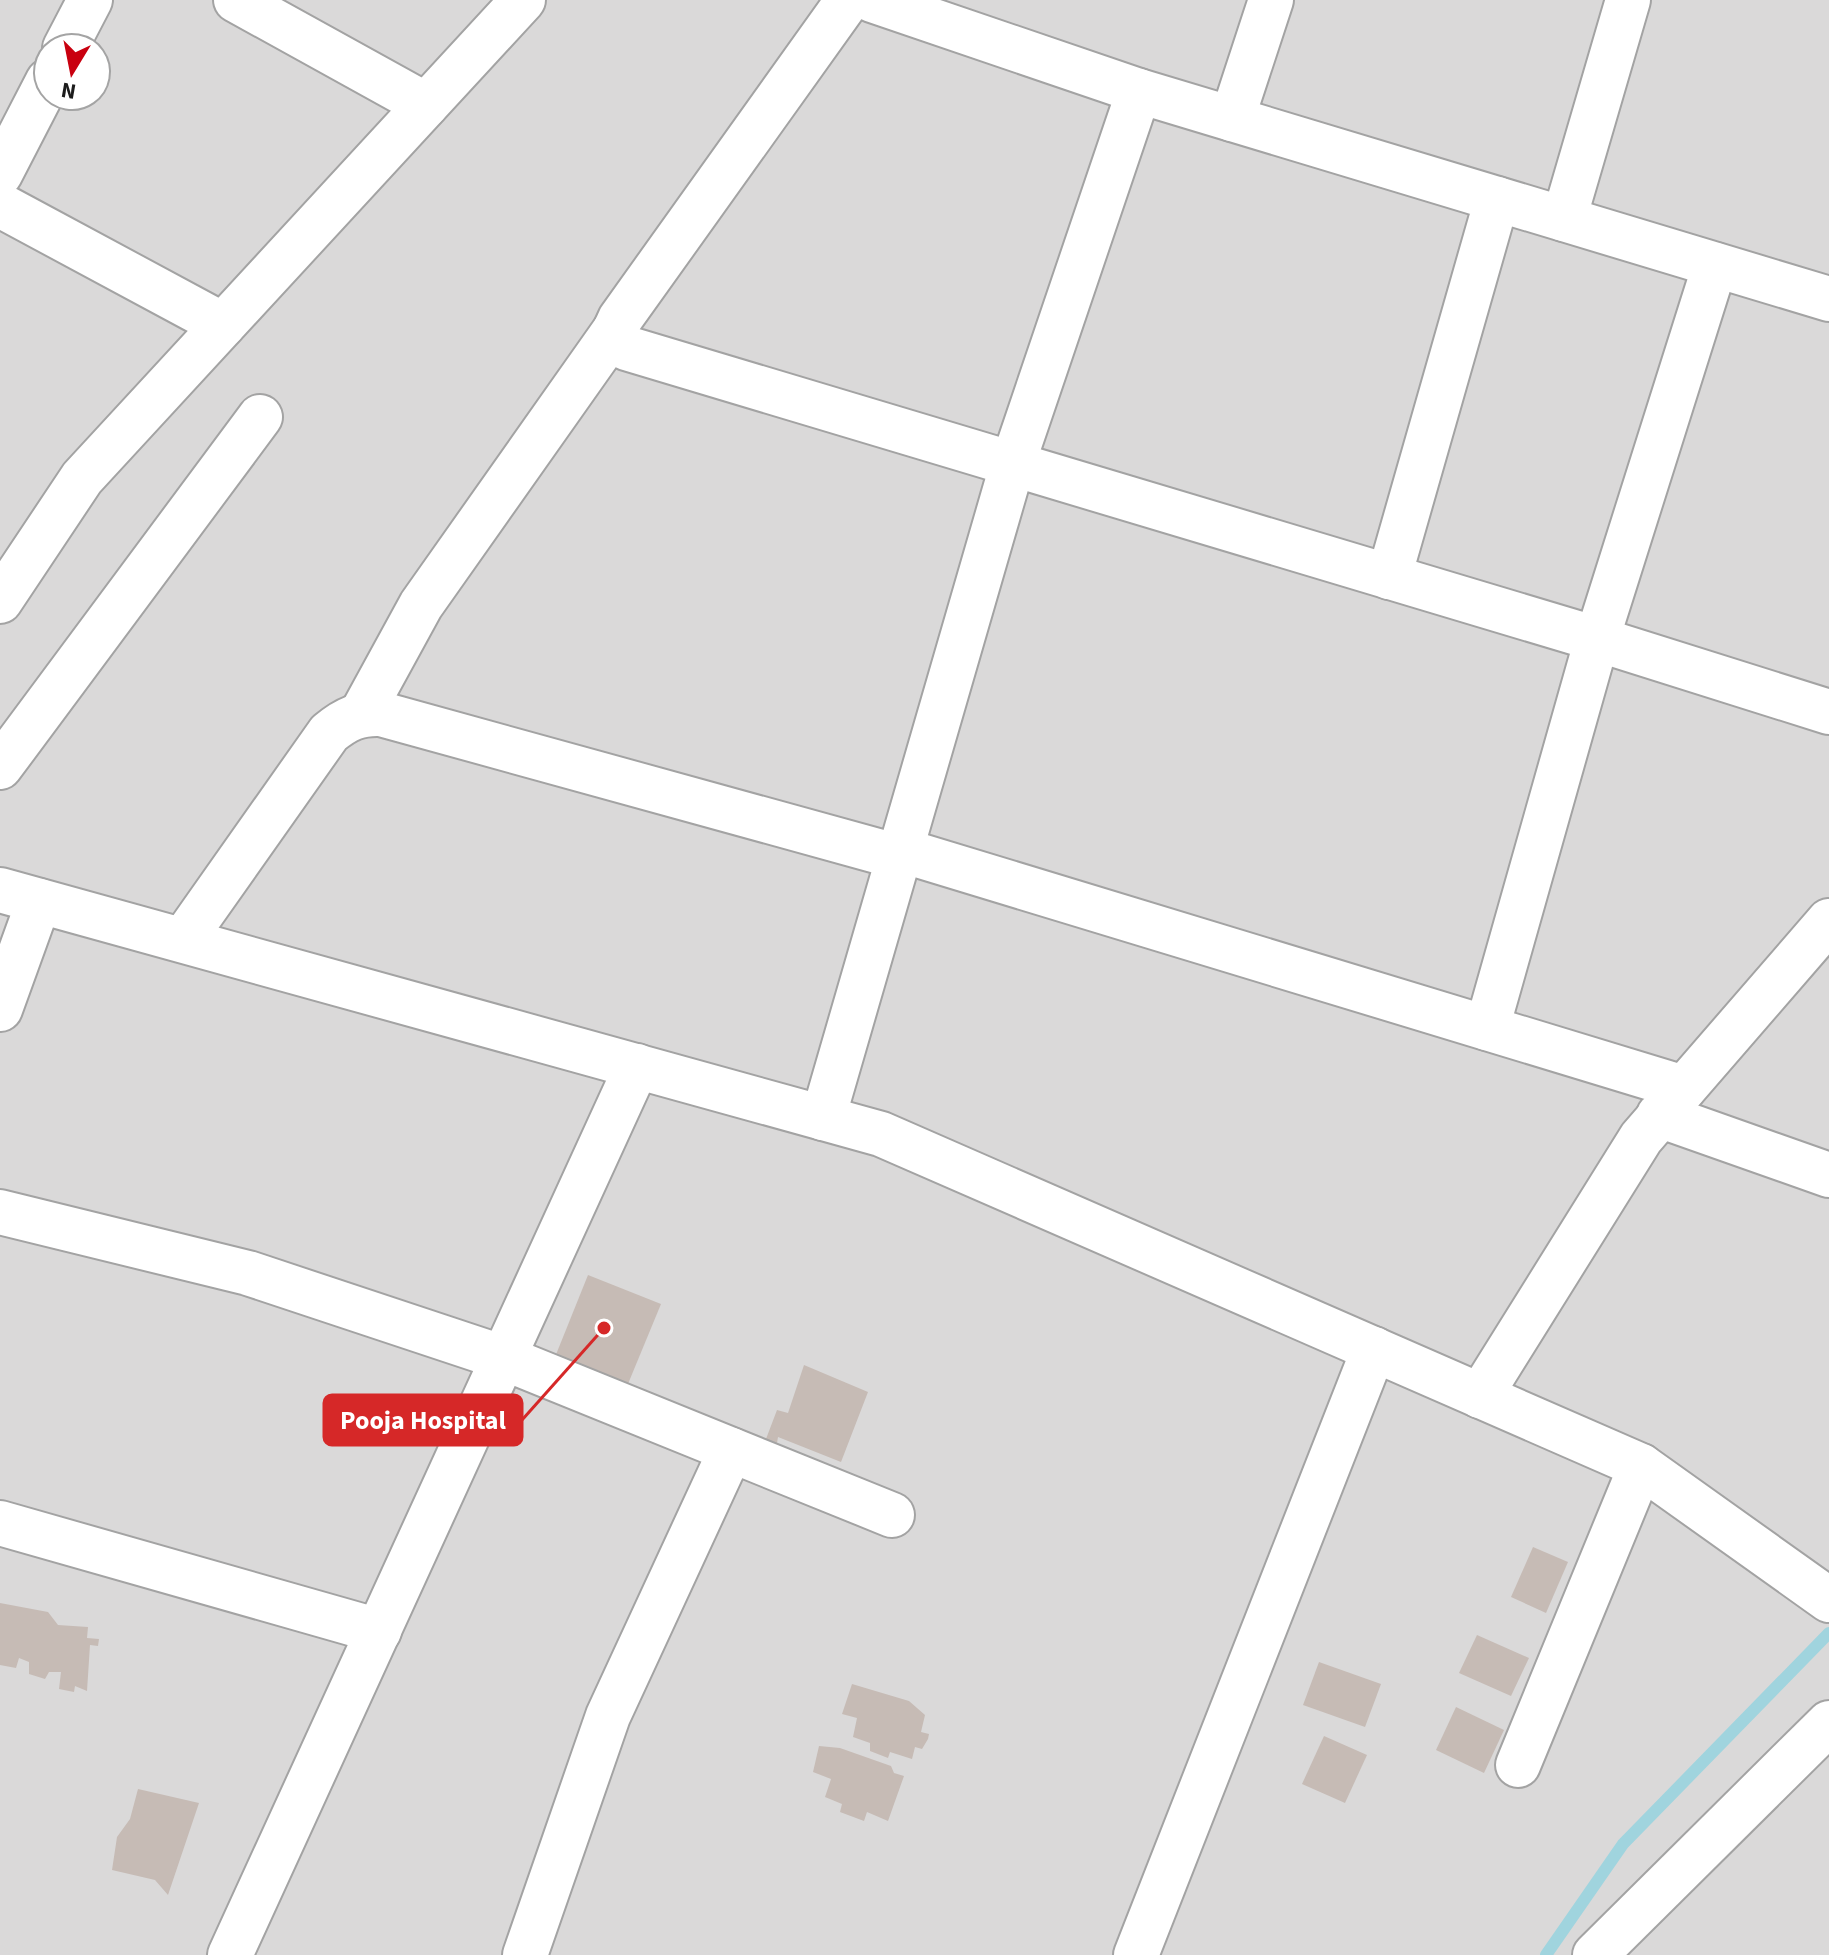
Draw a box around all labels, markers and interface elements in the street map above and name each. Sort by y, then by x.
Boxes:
north arrow [32,32,112,112]
text: N [59,74,79,108]
callout: Pooja Hospital [324,1395,522,1445]
text: Pooja Hospital [340,1402,507,1439]

